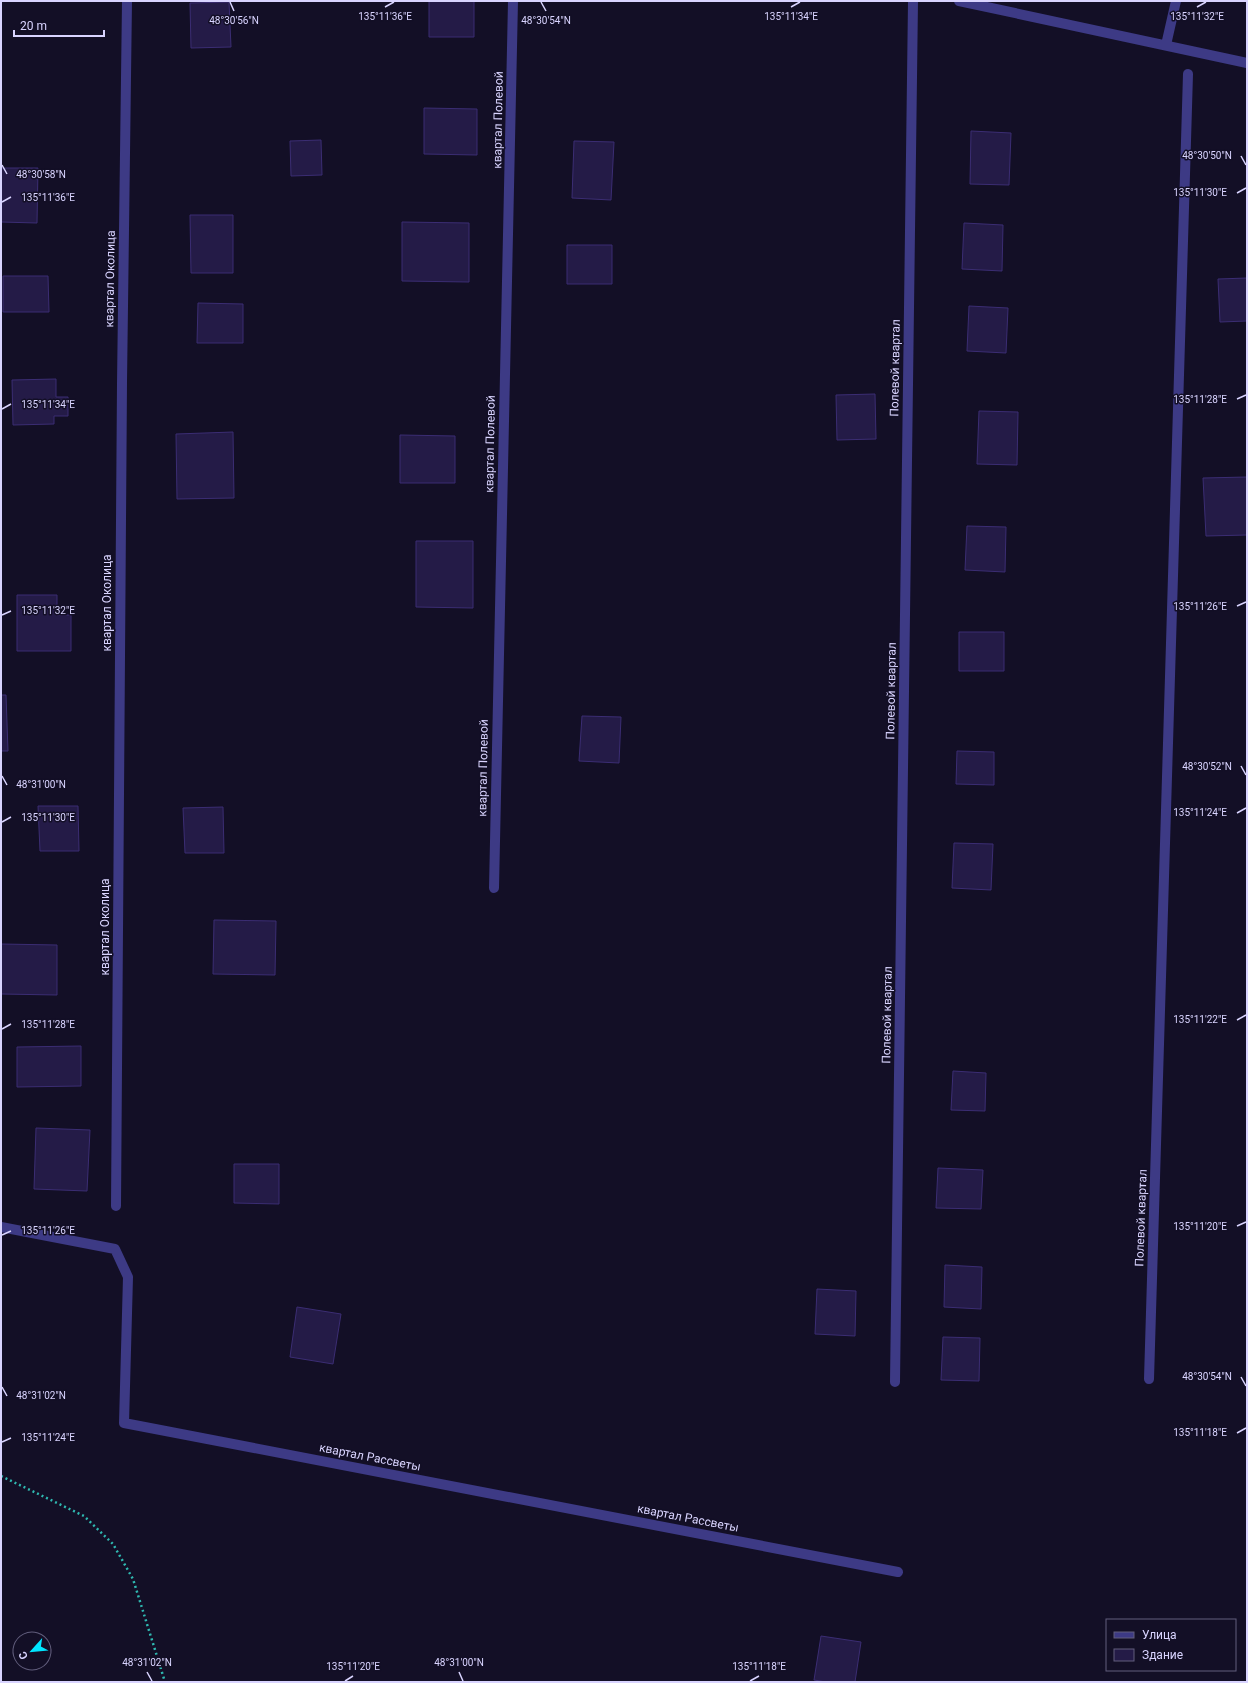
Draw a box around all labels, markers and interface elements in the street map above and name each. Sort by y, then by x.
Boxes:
text: 135°11'36"E [358,11,412,22]
text: 135°11'34"E [764,11,818,22]
text: 135°11'32"E [1170,11,1224,22]
scale bar [14,12,104,38]
text: 48°30'56"N [209,15,259,26]
text: 48°30'54"N [521,15,571,26]
text: 20 m [20,19,47,33]
street label: квартал Полевой [490,71,506,169]
text: 48°30'50"N [1182,150,1232,161]
text: 48°30'58"N [16,169,66,180]
text: 135°11'30"E [1173,187,1227,198]
text: 135°11'36"E [21,192,75,203]
street label: квартал Околица [102,230,118,328]
street label: Полевой квартал [887,319,903,417]
text: 135°11'28"E [1173,394,1227,405]
street label: квартал Полевой [482,395,498,493]
text: 135°11'34"E [21,399,75,410]
street label: квартал Околица [100,554,114,652]
text: 135°11'26"E [1173,601,1227,612]
text: 135°11'32"E [21,605,75,616]
street label: Полевой квартал [883,642,899,740]
street label: квартал Полевой [475,719,491,817]
text: 48°30'52"N [1182,761,1232,772]
text: 48°31'00"N [16,779,66,790]
text: 135°11'24"E [1173,807,1227,818]
text: 135°11'30"E [21,812,75,823]
street label: квартал Околица [98,878,112,976]
street label: Полевой квартал [879,966,895,1064]
text: 135°11'22"E [1173,1014,1227,1025]
text: 135°11'28"E [21,1019,75,1030]
street label: Полевой квартал [1132,1169,1150,1267]
text: 135°11'20"E [1173,1221,1227,1232]
text: 135°11'26"E [21,1225,75,1236]
text: 48°30'54"N [1182,1371,1232,1382]
text: 48°31'02"N [16,1390,66,1401]
text: 135°11'18"E [1173,1427,1227,1438]
text: 135°11'24"E [21,1432,75,1443]
street label: квартал Рассветы [318,1440,422,1474]
street label: квартал Рассветы [636,1501,740,1535]
legend [1106,1619,1236,1671]
text: Улица [1142,1628,1177,1642]
north arrow [12,1631,52,1671]
text: Здание [1142,1648,1183,1662]
text: С [16,1649,31,1661]
text: 48°31'02"N [122,1657,172,1668]
text: 48°31'00"N [434,1657,484,1668]
text: 135°11'20"E [326,1661,380,1672]
text: 135°11'18"E [732,1661,786,1672]

